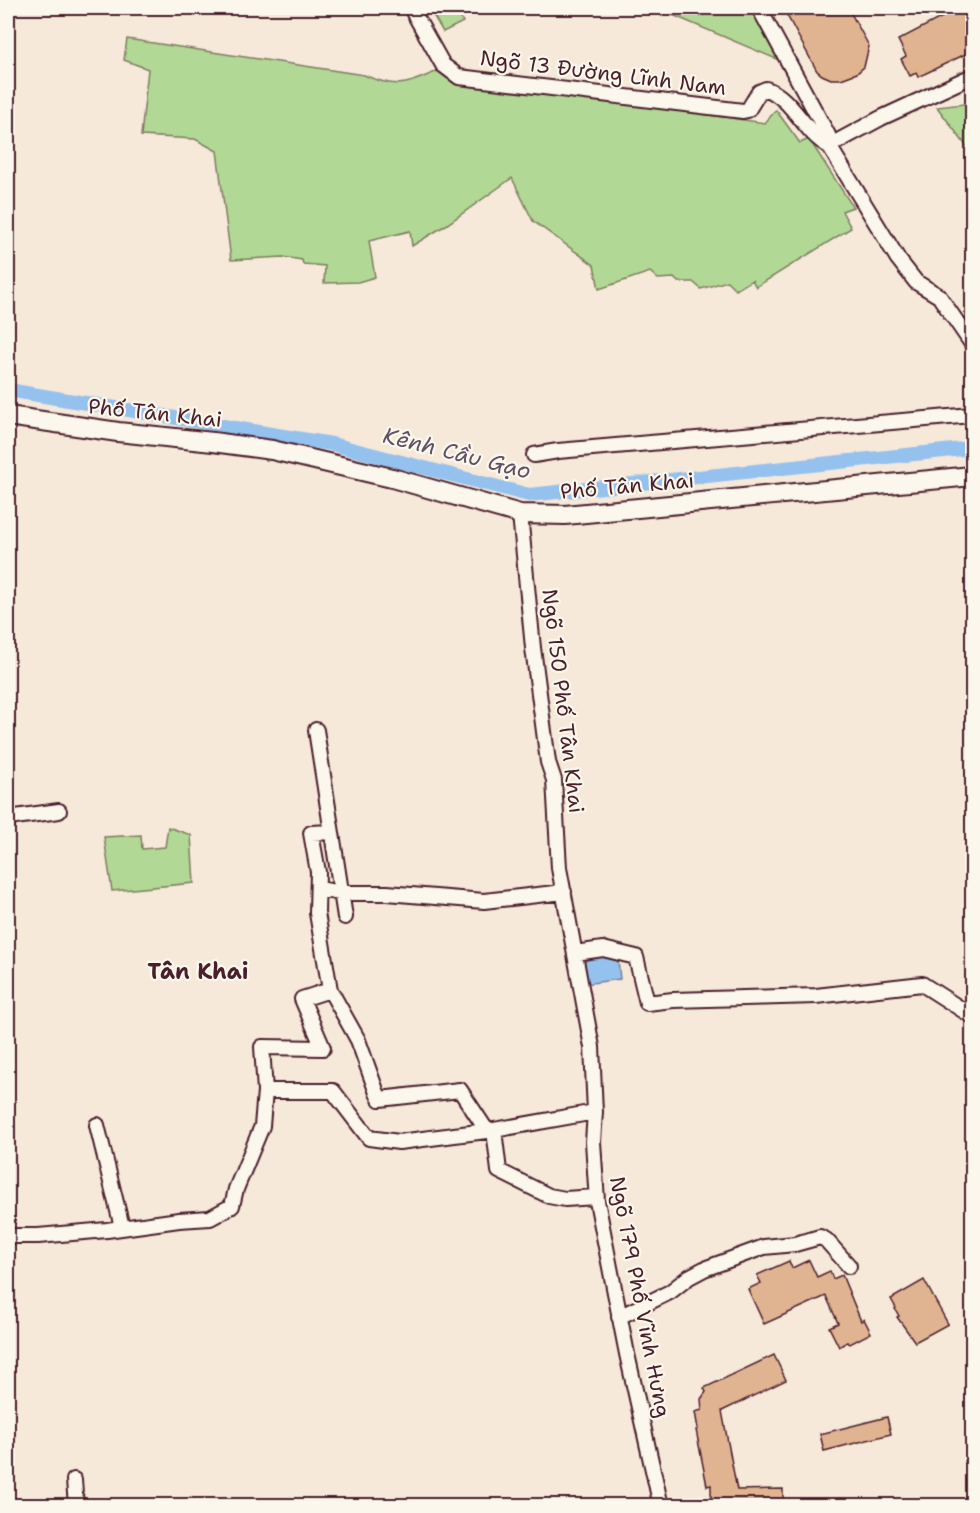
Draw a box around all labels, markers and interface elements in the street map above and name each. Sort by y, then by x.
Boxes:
street label: Ngõ 13 Đường Lĩnh Nam [478,44,728,102]
street label: Phố Tân Khai [87,392,223,434]
water label: Kênh Cầu Gạo [380,421,534,485]
street label: Phố Tân Khai [559,466,695,506]
street label: Ngõ 150 Phố Tân Khai [535,587,591,815]
district label: Tân Khai [147,957,249,986]
street label: Ngõ 179 Phố Vĩnh Hưng [603,1174,677,1420]

